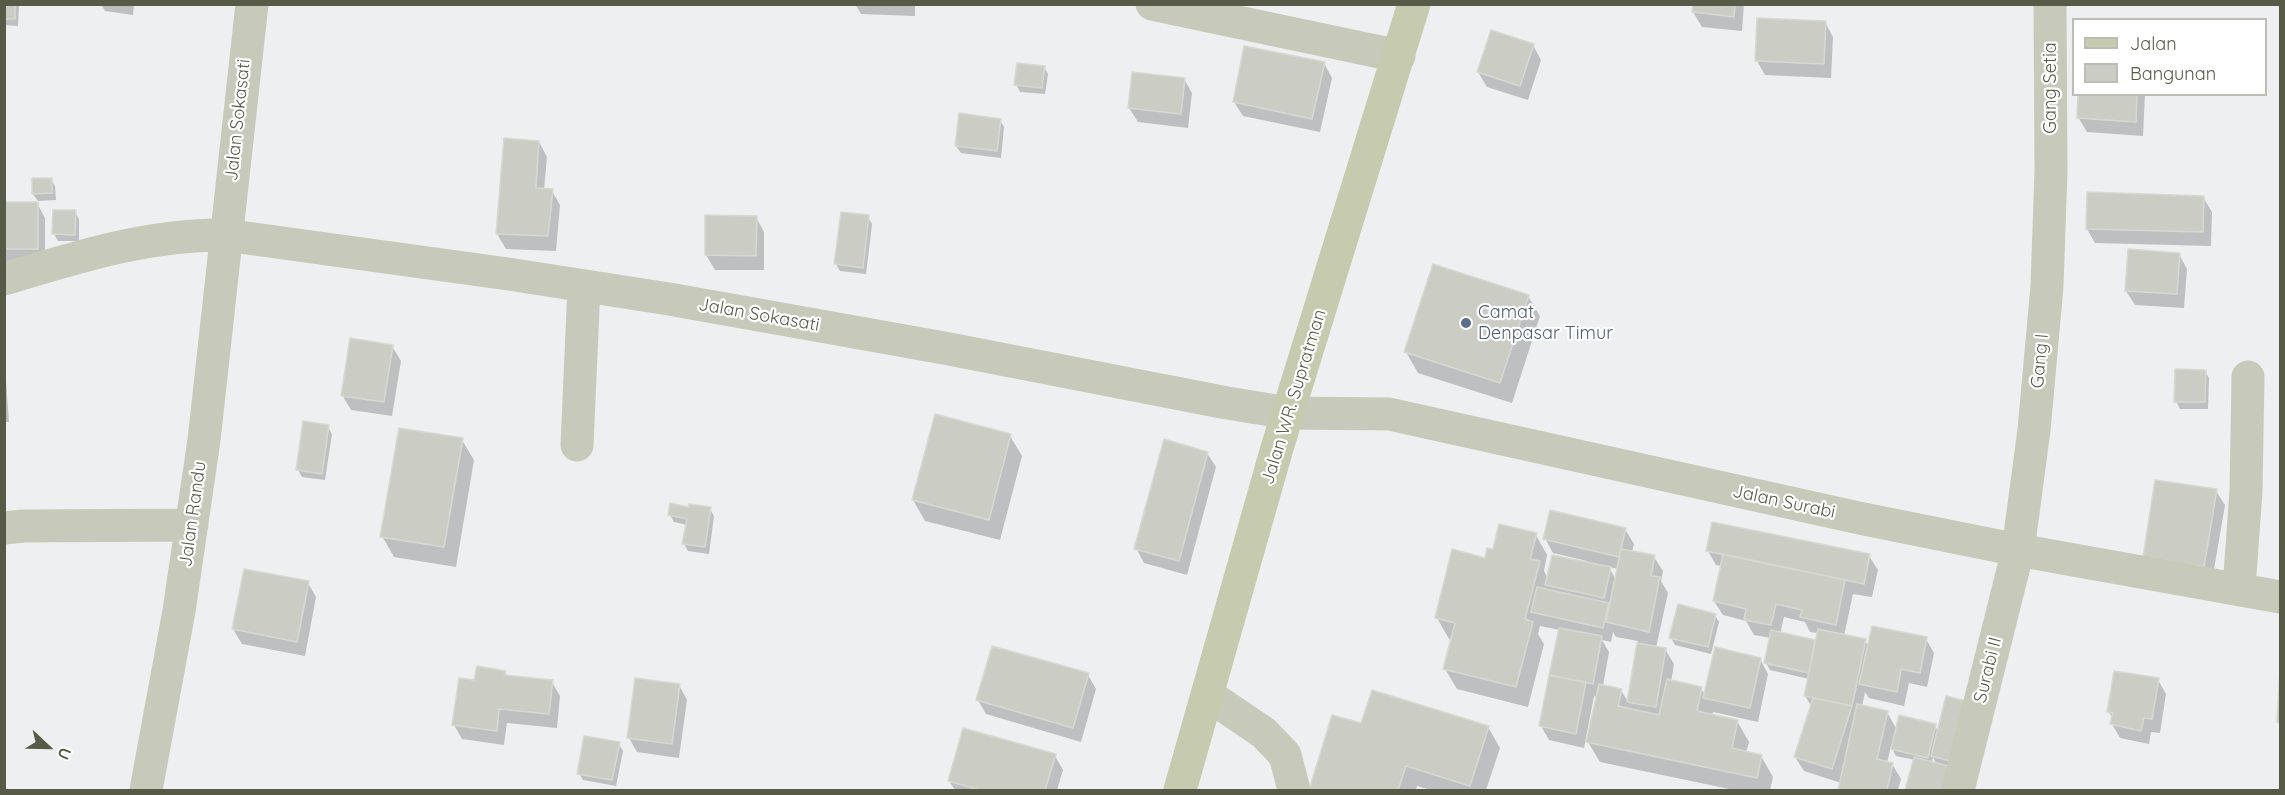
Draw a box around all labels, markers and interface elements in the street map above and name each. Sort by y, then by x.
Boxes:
legend [2072,18,2267,96]
text: Jalan [2130,32,2177,55]
street label: Gang Setia [2040,42,2062,134]
street label: Jalan Sokasati [221,58,255,182]
text: Bangunan [2130,62,2216,85]
street label: Jalan Sokasati [697,294,821,336]
place label: Camat Denpasar Timur [1478,302,1613,344]
street label: Jalan WR. Supratman [1257,307,1331,487]
marker: Camat Denpasar Timur [1459,316,1473,330]
street label: Gang I [2027,333,2053,389]
street label: Jalan Randu [175,460,211,568]
street label: Jalan Surabi [1731,481,1837,523]
street label: Surabi II [1969,635,2007,705]
north arrow [18,717,78,777]
text: U [53,745,76,763]

